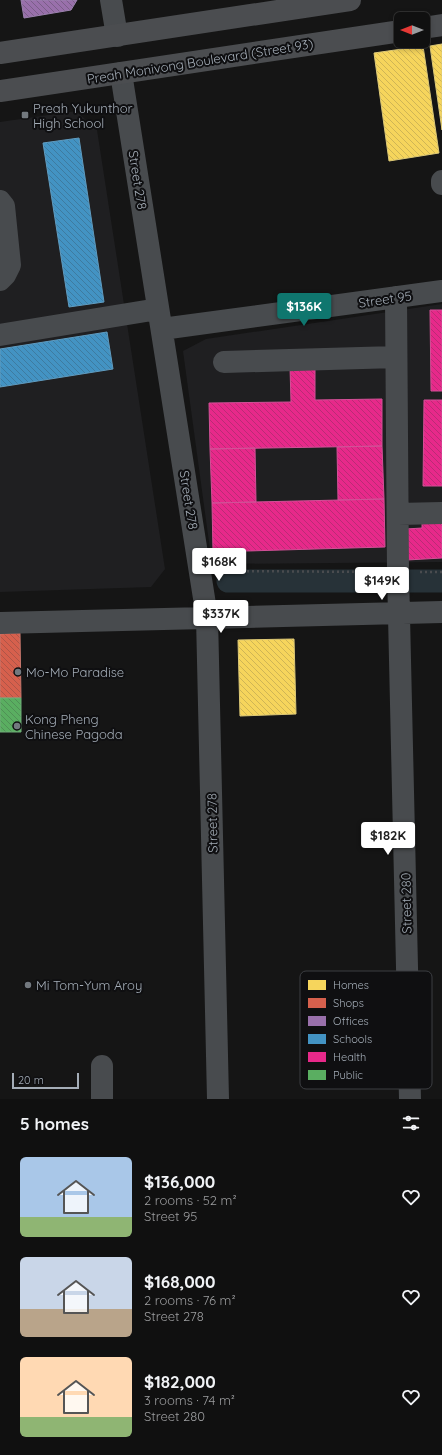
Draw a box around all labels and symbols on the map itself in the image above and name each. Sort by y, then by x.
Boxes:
north arrow [394,12,430,48]
street label: Preah Monivong Boulevard (Street 93) [86,35,314,87]
place label: Preah Yukunthor High School [33,100,133,131]
marker: Preah Yukunthor High School [20,110,30,120]
street label: Street 278 [125,149,151,211]
street label: Street 95 [357,287,413,311]
pin: $136K [276,293,332,327]
street label: Street 278 [176,469,202,531]
pin: $168K [191,548,247,582]
pin: $149K [354,567,410,601]
pin: $337K [193,600,249,634]
place label: Mo-Mo Paradise [26,664,124,680]
marker: Mo-Mo Paradise [13,667,23,677]
place label: Kong Pheng Chinese Pagoda [25,711,123,742]
marker: Kong Pheng Chinese Pagoda [12,721,22,731]
street label: Street 278 [203,793,221,853]
pin: $182K [360,822,416,856]
street label: Street 280 [397,872,415,934]
legend [300,971,432,1089]
place label: Mi Tom-Yum Aroy [36,977,142,993]
text: Homes [333,978,369,992]
marker: Mi Tom-Yum Aroy [23,980,33,990]
text: Shops [333,996,364,1010]
text: Offices [333,1014,369,1028]
text: Schools [333,1032,372,1046]
text: Health [333,1050,366,1064]
text: Public [333,1068,363,1082]
scale bar [12,1071,79,1090]

